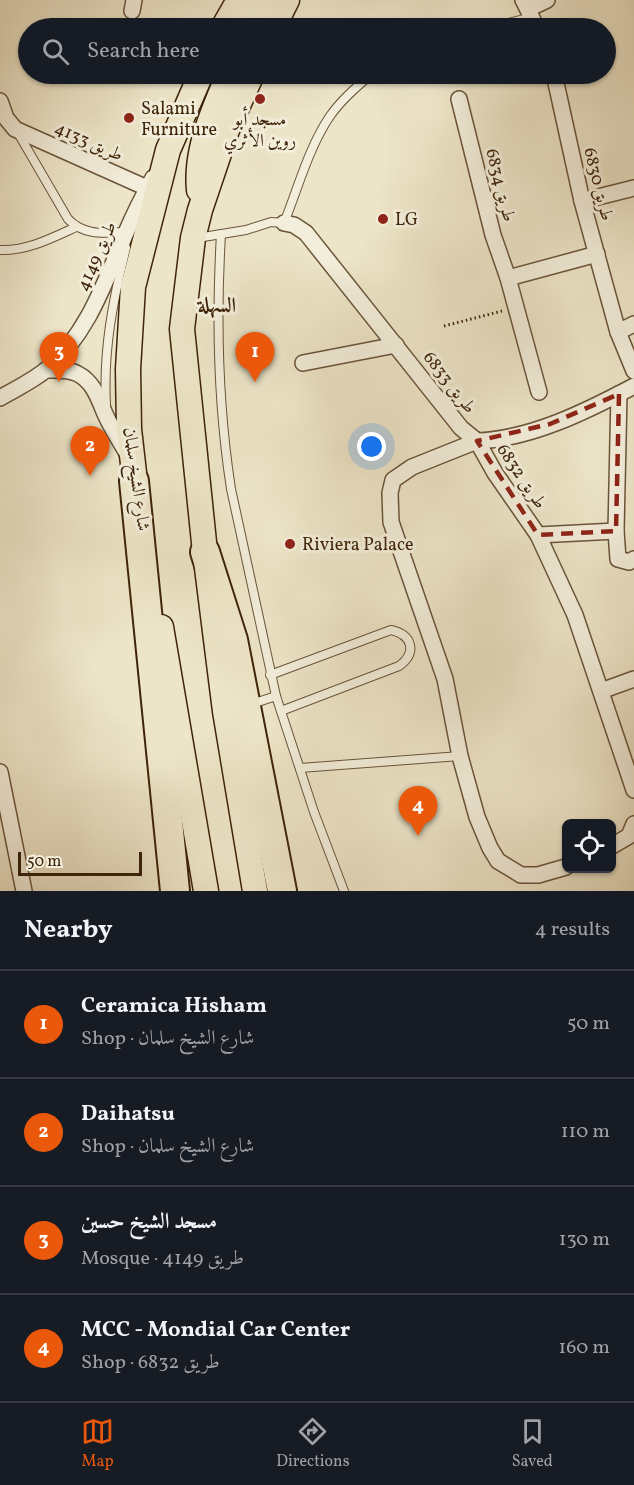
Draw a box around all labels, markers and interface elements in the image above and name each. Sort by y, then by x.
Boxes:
search box [18,18,616,84]
icon: search [39,35,72,68]
text: Search here [87,36,200,67]
marker: مسجد أبو روين الأثري [253,92,267,106]
place label: Salami Furniture [141,97,217,143]
place label: مسجد أبو روين الأثري [224,106,296,155]
marker: Salami Furniture [122,111,136,125]
street label: طريق 4133 [50,116,127,169]
street label: طريق 6830 [576,145,619,224]
street label: طريق 6834 [478,146,521,225]
place label: LG [395,208,418,233]
marker: LG [376,212,390,226]
street label: طريق 4149 [71,218,124,295]
district label: السهلة [196,292,236,321]
pin: 3 [40,332,78,382]
pin: 1 [236,332,274,382]
street label: طريق 6833 [416,346,481,419]
pin: 2 [70,426,110,476]
street label: شارع الشيخ سلمان [114,426,155,533]
your location [357,432,386,461]
street label: طريق 6832 [490,439,552,514]
place label: Riviera Palace [302,533,414,558]
marker: Riviera Palace [283,537,297,551]
pin: 4 [398,786,438,836]
map controls [562,819,616,873]
button: locate [562,819,616,873]
scale bar [18,849,142,876]
text: 50 m [27,851,61,873]
text: Nearby [24,912,113,948]
text: 4 results [535,916,610,944]
text: Ceramica Hisham [81,991,267,1022]
text: 1 [39,1010,48,1038]
text: 50 m [567,1010,610,1038]
text: Shop · شارع الشيخ سلمان [81,1025,254,1053]
text: Daihatsu [81,1099,175,1130]
text: 2 [38,1118,49,1146]
text: 110 m [561,1118,610,1146]
text: Shop · شارع الشيخ سلمان [81,1133,254,1161]
text: مسجد الشيخ حسين [81,1207,217,1238]
text: 3 [38,1226,49,1254]
text: 130 m [559,1226,610,1254]
text: Mosque · طريق 4149 [81,1245,244,1273]
text: MCC - Mondial Car Center [81,1315,350,1346]
text: 4 [37,1334,50,1362]
text: 160 m [558,1334,610,1362]
text: Shop · طريق 6832 [81,1349,220,1377]
tab: Map [81,1415,114,1473]
tab: Directions [276,1415,350,1473]
tab: Saved [512,1415,553,1473]

